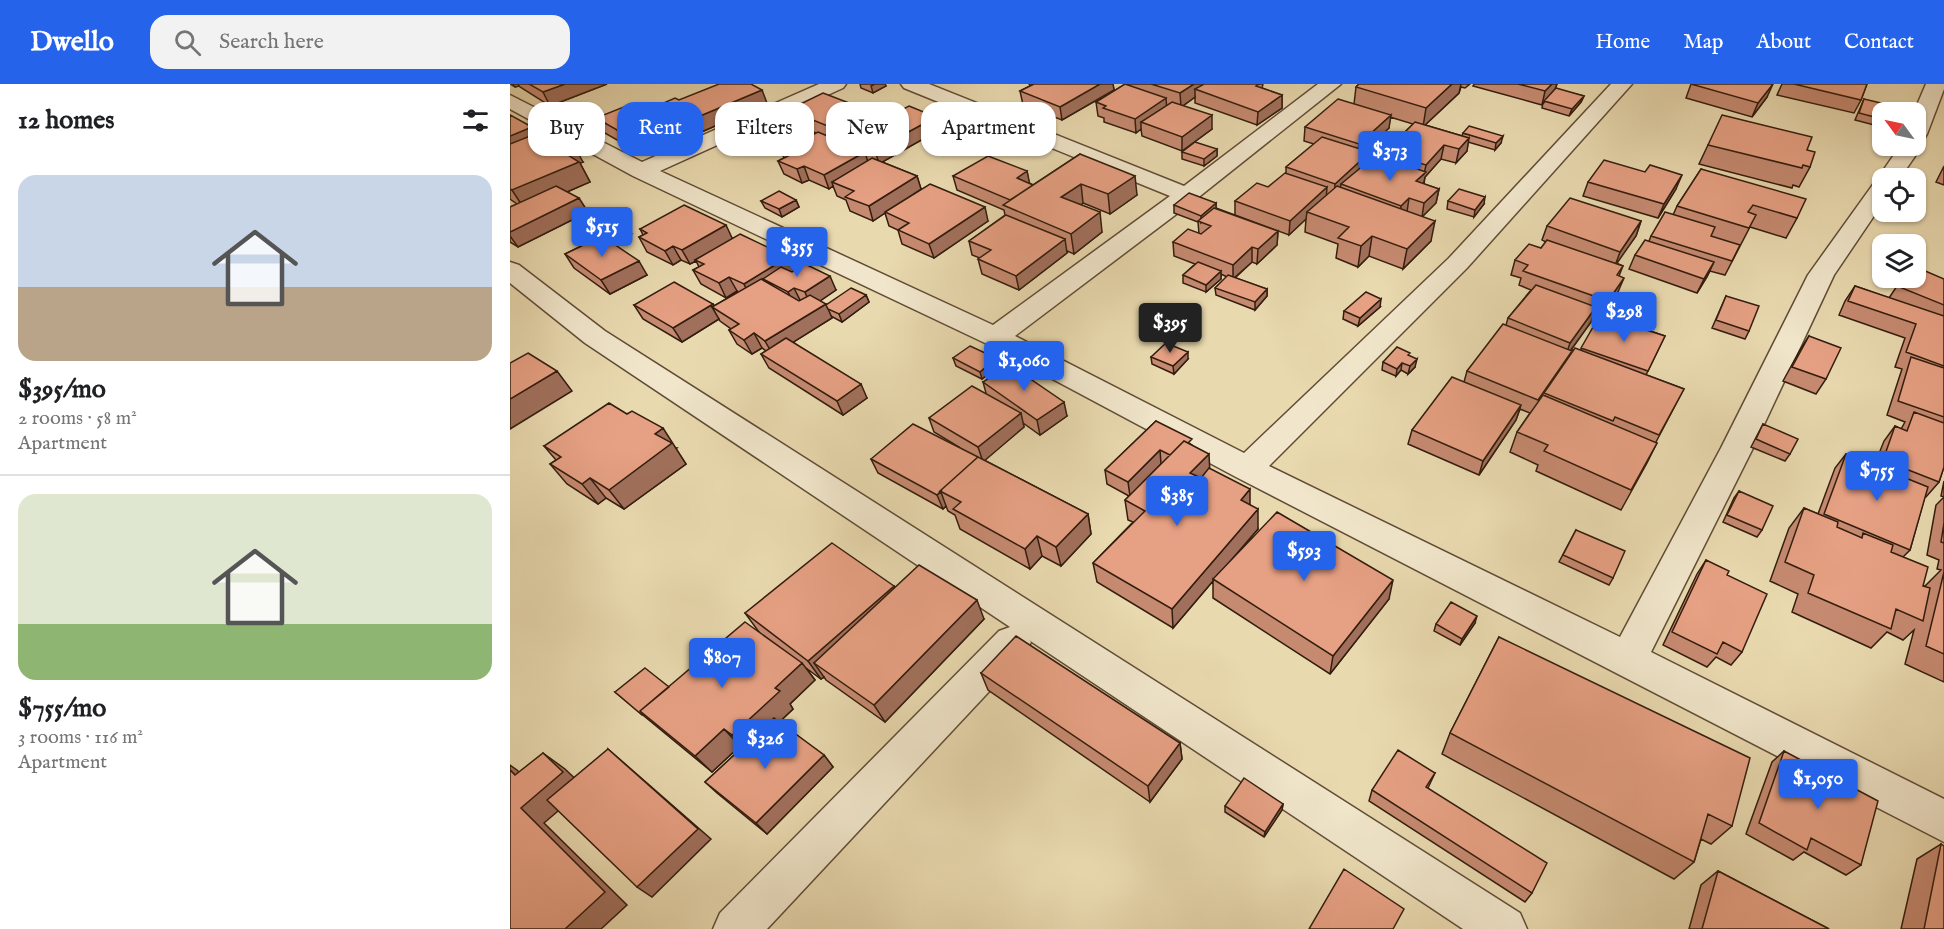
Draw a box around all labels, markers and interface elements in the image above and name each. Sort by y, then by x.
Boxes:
search box [150,15,570,69]
text: Dwello [30,25,114,60]
icon: search [171,26,204,59]
text: Search here [219,28,324,56]
text: Home [1595,29,1650,56]
text: Map [1683,29,1723,56]
text: About [1756,29,1811,56]
text: Contact [1844,29,1914,56]
chip: Buy [528,102,605,156]
chip: Rent [617,102,703,156]
chip: Filters [715,102,814,156]
chip: New [826,102,909,156]
chip: Apartment [921,102,1056,156]
north arrow [1872,102,1926,156]
map controls [1872,102,1926,288]
text: 12 homes [18,104,114,137]
icon: filters [459,104,492,137]
pin: $373 [1354,131,1426,182]
text: $373 [1372,138,1408,163]
button: locate [1872,168,1926,222]
pin: $515 [566,207,638,258]
icon: home [201,214,309,322]
text: $515 [585,214,619,239]
pin: $355 [761,227,833,278]
text: $355 [780,234,814,259]
button: layers [1872,234,1926,288]
pin: $298 [1588,292,1660,343]
text: $298 [1605,299,1643,324]
pin: $395 [1134,303,1206,354]
text: $395 [1153,310,1187,335]
pin: $1,060 [975,341,1073,392]
text: $1,060 [998,348,1050,373]
text: $395/mo [18,373,106,406]
text: 2 rooms · 58 m² [18,406,137,431]
text: Apartment [18,431,107,456]
pin: $755 [1841,451,1913,502]
text: $755 [1860,458,1894,483]
pin: $385 [1141,476,1213,527]
text: $385 [1160,483,1194,508]
pin: $593 [1268,531,1340,582]
icon: home [201,533,309,641]
text: $593 [1287,538,1321,563]
pin: $807 [686,638,758,689]
text: $807 [703,645,741,670]
text: $755/mo [18,692,106,725]
pin: $326 [729,719,801,770]
text: 3 rooms · 116 m² [18,725,143,750]
text: $326 [747,726,783,751]
text: Apartment [18,750,107,775]
pin: $1,050 [1769,759,1867,810]
text: $1,050 [1793,766,1843,791]

